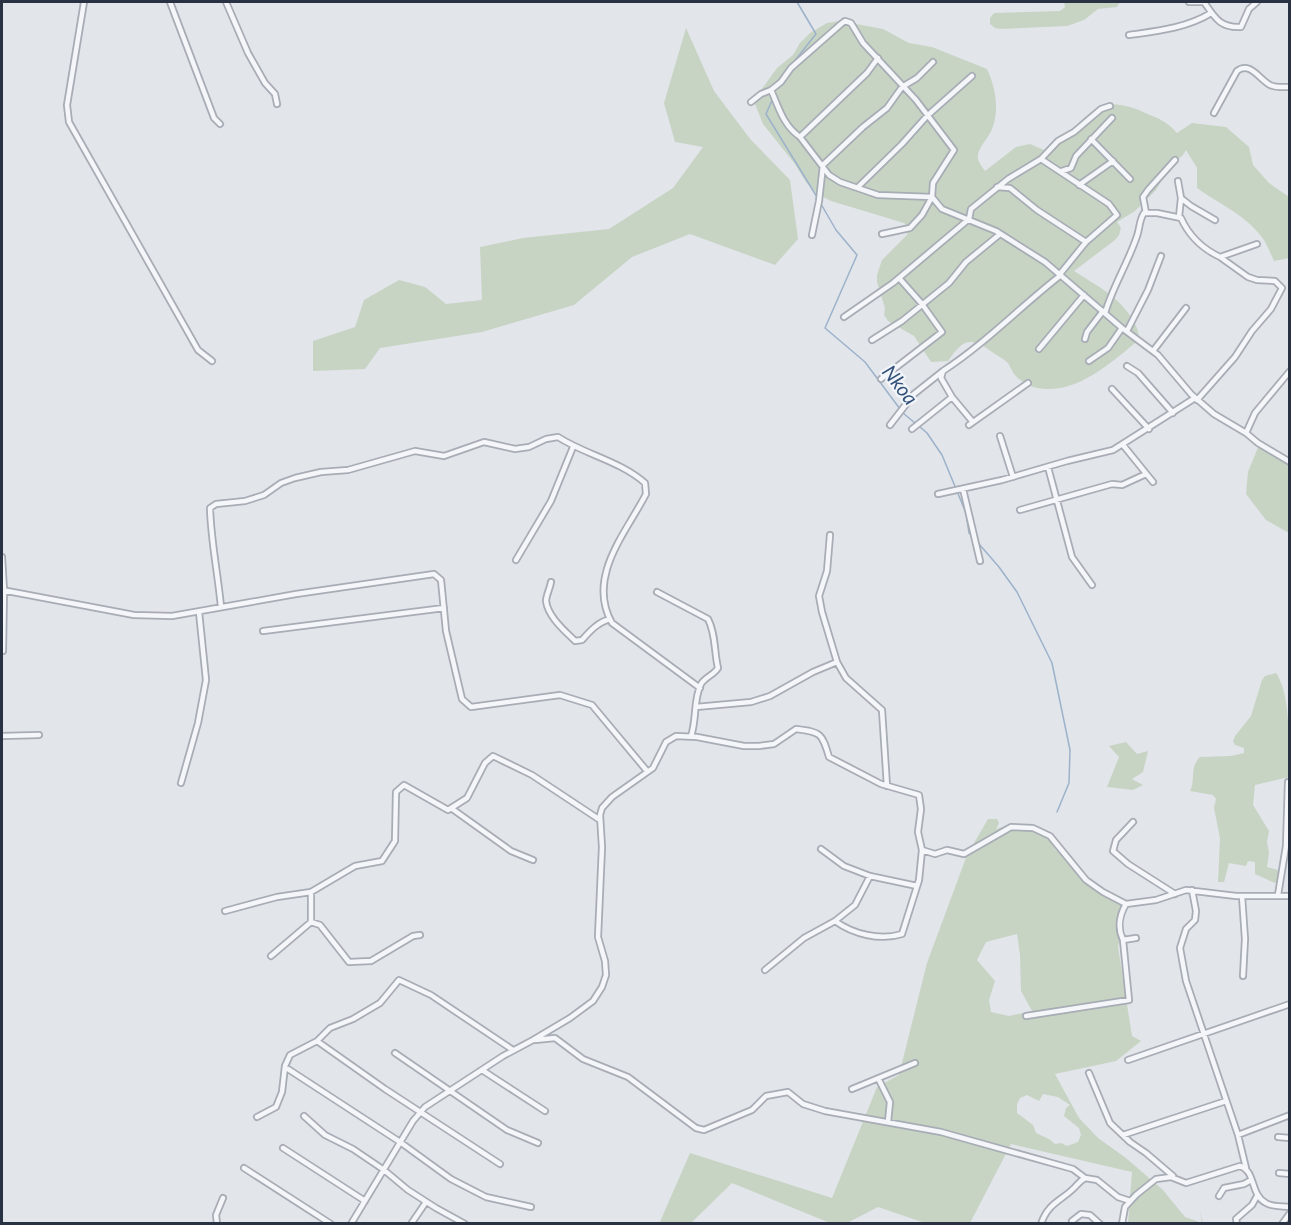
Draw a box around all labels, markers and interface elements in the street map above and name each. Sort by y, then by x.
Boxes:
water label: Nkoa [878,360,924,409]

